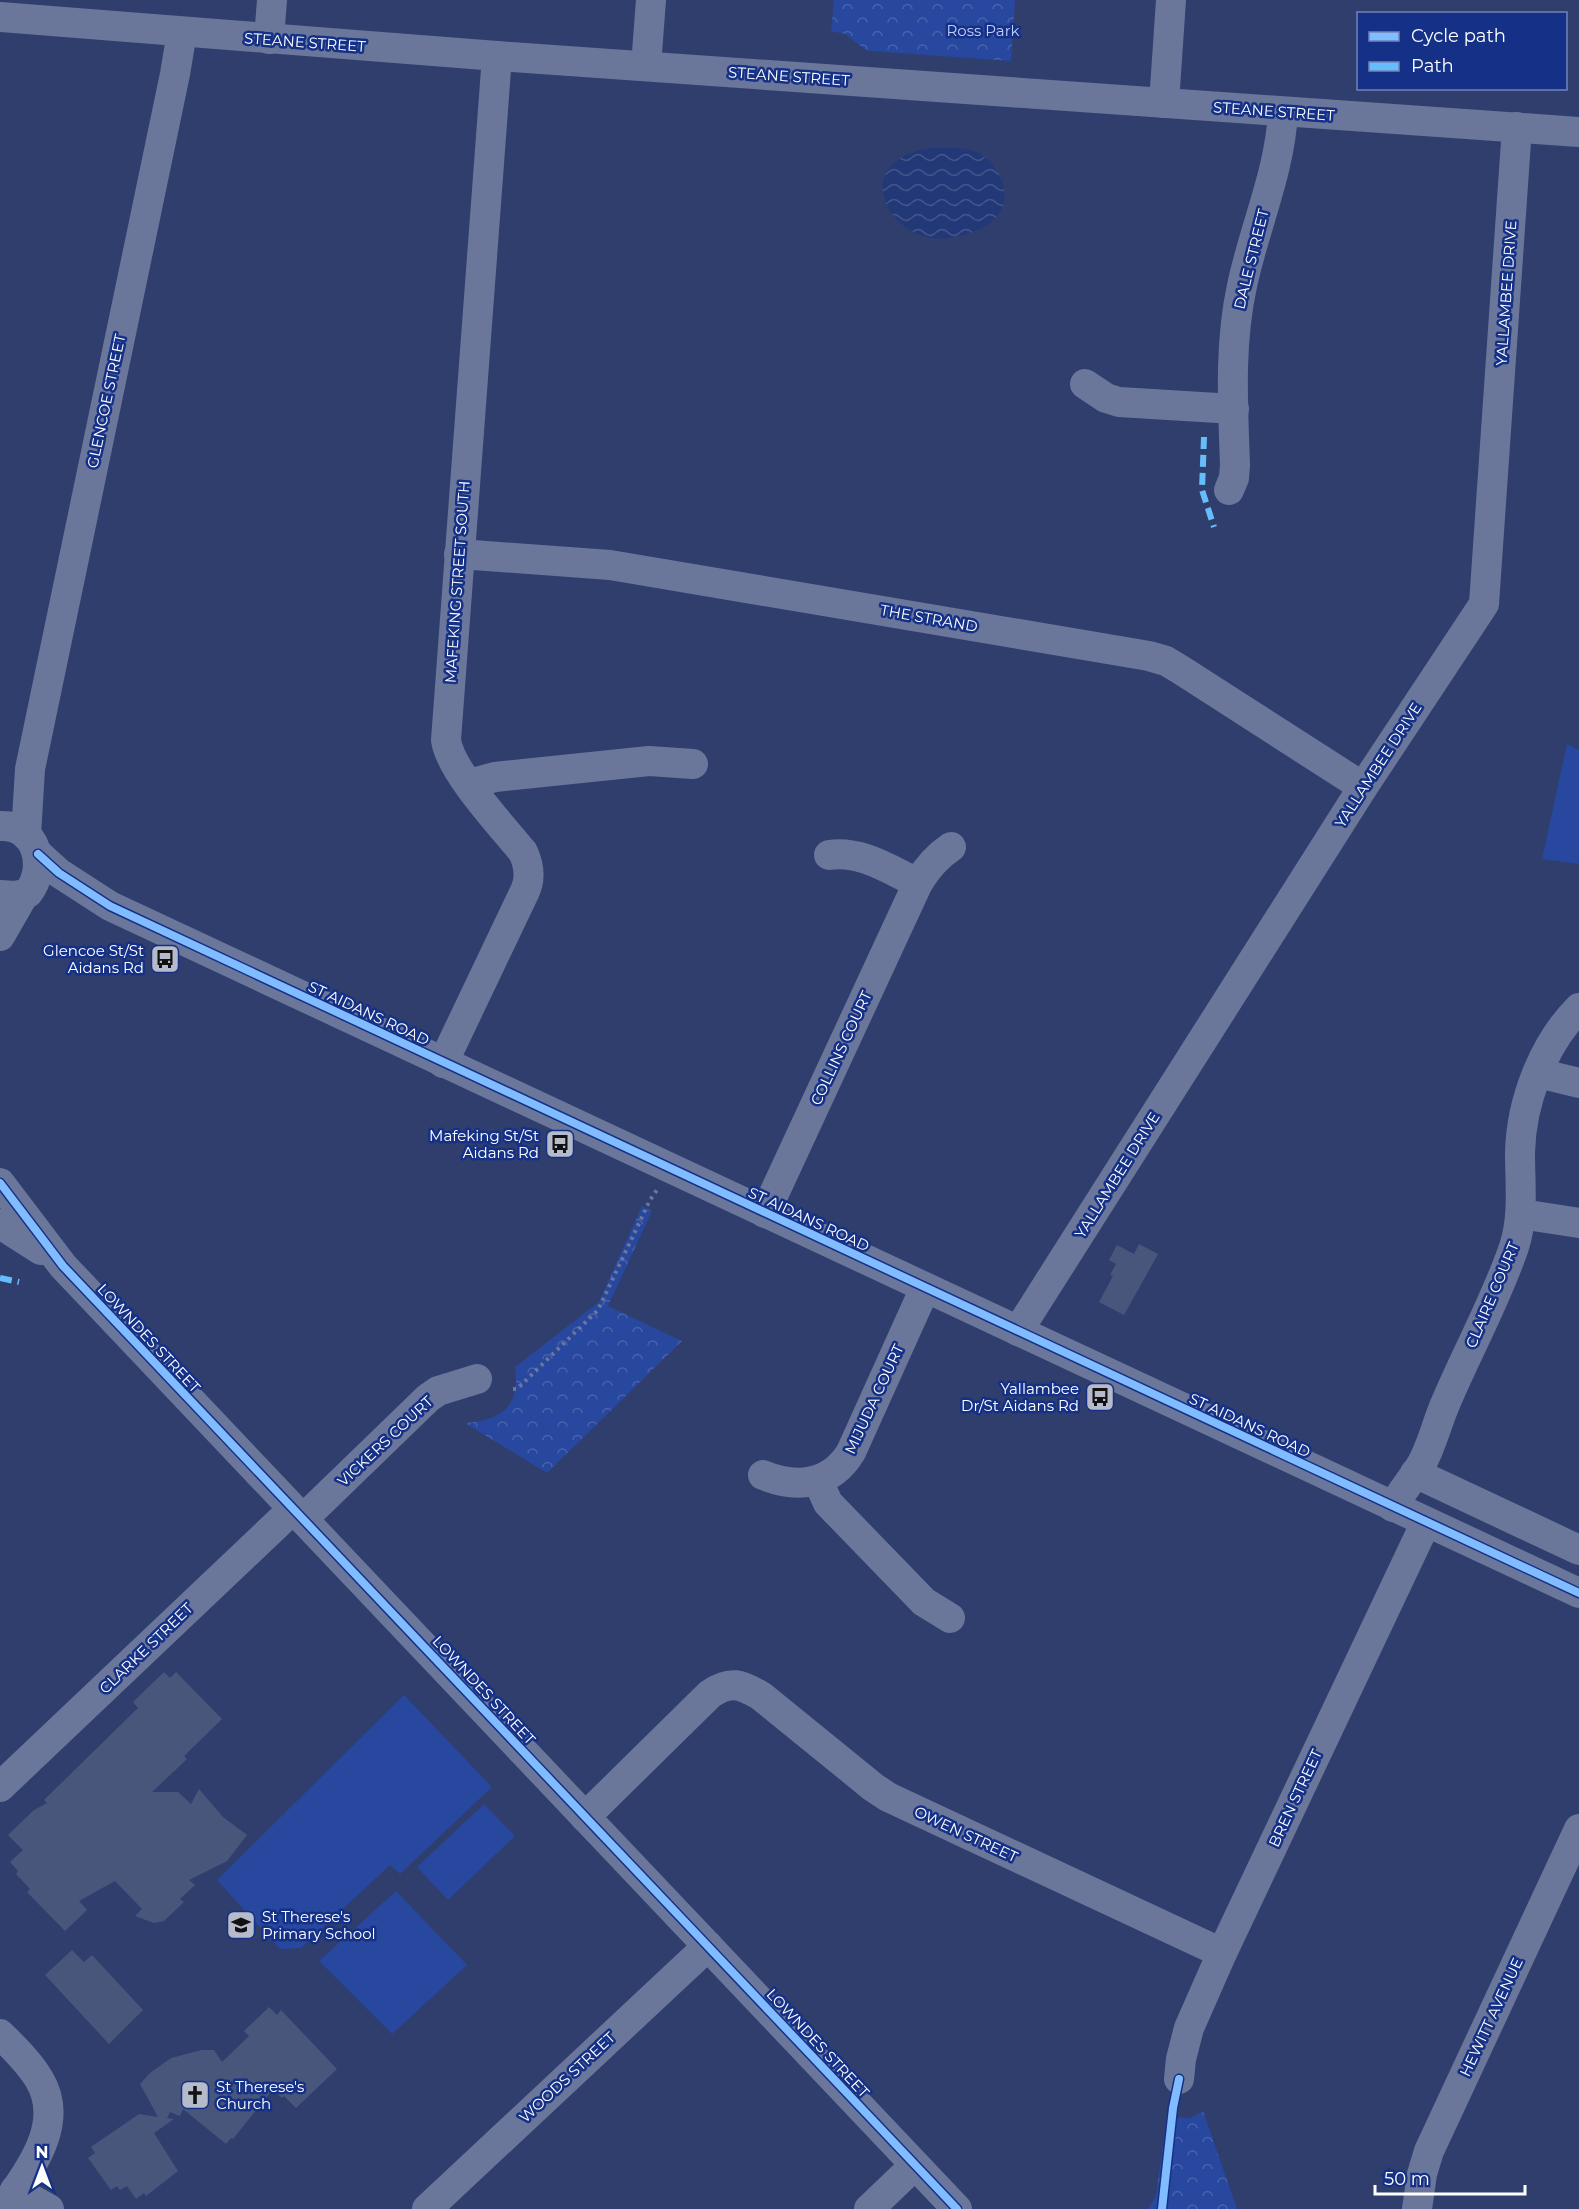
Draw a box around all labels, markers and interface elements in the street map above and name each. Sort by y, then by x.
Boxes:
legend [1357,12,1567,90]
park label: Ross Park [946,21,1020,40]
text: Cycle path [1411,25,1506,47]
street label: STEANE STREET [244,28,367,56]
text: Path [1411,55,1454,77]
street label: STEANE STREET [728,62,851,90]
street label: STEANE STREET [1213,97,1336,125]
street label: DALE STREET [1229,206,1273,311]
street label: YALLAMBEE DRIVE [1491,220,1521,366]
street label: GLENCOE STREET [83,332,130,470]
street label: MAFEKING STREET SOUTH [440,480,474,684]
street label: THE STRAND [879,600,979,636]
street label: YALLAMBEE DRIVE [1330,699,1426,831]
place label: Glencoe St/St Aidans Rd [43,941,144,977]
bus stop icon: Glencoe St/St Aidans Rd [149,943,181,975]
street label: ST AIDANS ROAD [305,977,433,1049]
street label: COLLINS COURT [806,987,876,1108]
street label: YALLAMBEE DRIVE [1070,1108,1164,1242]
place label: Mafeking St/St Aidans Rd [429,1126,539,1162]
bus stop icon: Mafeking St/St Aidans Rd [544,1128,576,1160]
street label: ST AIDANS ROAD [745,1183,873,1255]
street label: CLAIRE COURT [1461,1239,1523,1351]
street label: LOWNDES STREET [94,1279,205,1397]
street label: MIJUDA COURT [840,1341,908,1457]
place label: Yallambee Dr/St Aidans Rd [961,1379,1079,1415]
bus stop icon: Yallambee Dr/St Aidans Rd [1084,1381,1116,1413]
street label: ST AIDANS ROAD [1186,1389,1314,1461]
street label: VICKERS COURT [333,1392,437,1490]
street label: CLARKE STREET [95,1598,197,1698]
street label: LOWNDES STREET [429,1631,540,1749]
street label: BREN STREET [1264,1746,1326,1850]
street label: OWEN STREET [911,1802,1021,1866]
place label: St Therese's Primary School [262,1907,376,1943]
school or university icon: St Therese's Primary School [225,1909,257,1941]
street label: HEWITT AVENUE [1455,1955,1527,2079]
street label: LOWNDES STREET [763,1984,874,2102]
street label: WOODS STREET [515,2027,619,2126]
place label: St Therese's Church [216,2077,304,2113]
church icon: St Therese's Church [179,2079,211,2111]
north arrow [12,2137,72,2197]
text: N [36,2143,48,2162]
scale bar [1375,2158,1525,2196]
text: 50 m [1384,2168,1430,2190]

